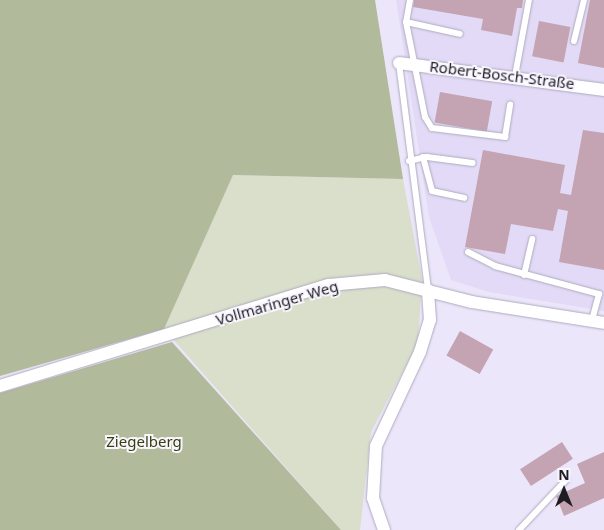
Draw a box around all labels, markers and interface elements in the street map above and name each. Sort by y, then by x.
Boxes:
street label: Robert-Bosch-Straße [429,57,575,93]
street label: Vollmaringer Weg [214,277,340,329]
park label: Ziegelberg [106,433,182,451]
north arrow [539,465,589,515]
text: N [558,465,570,484]

